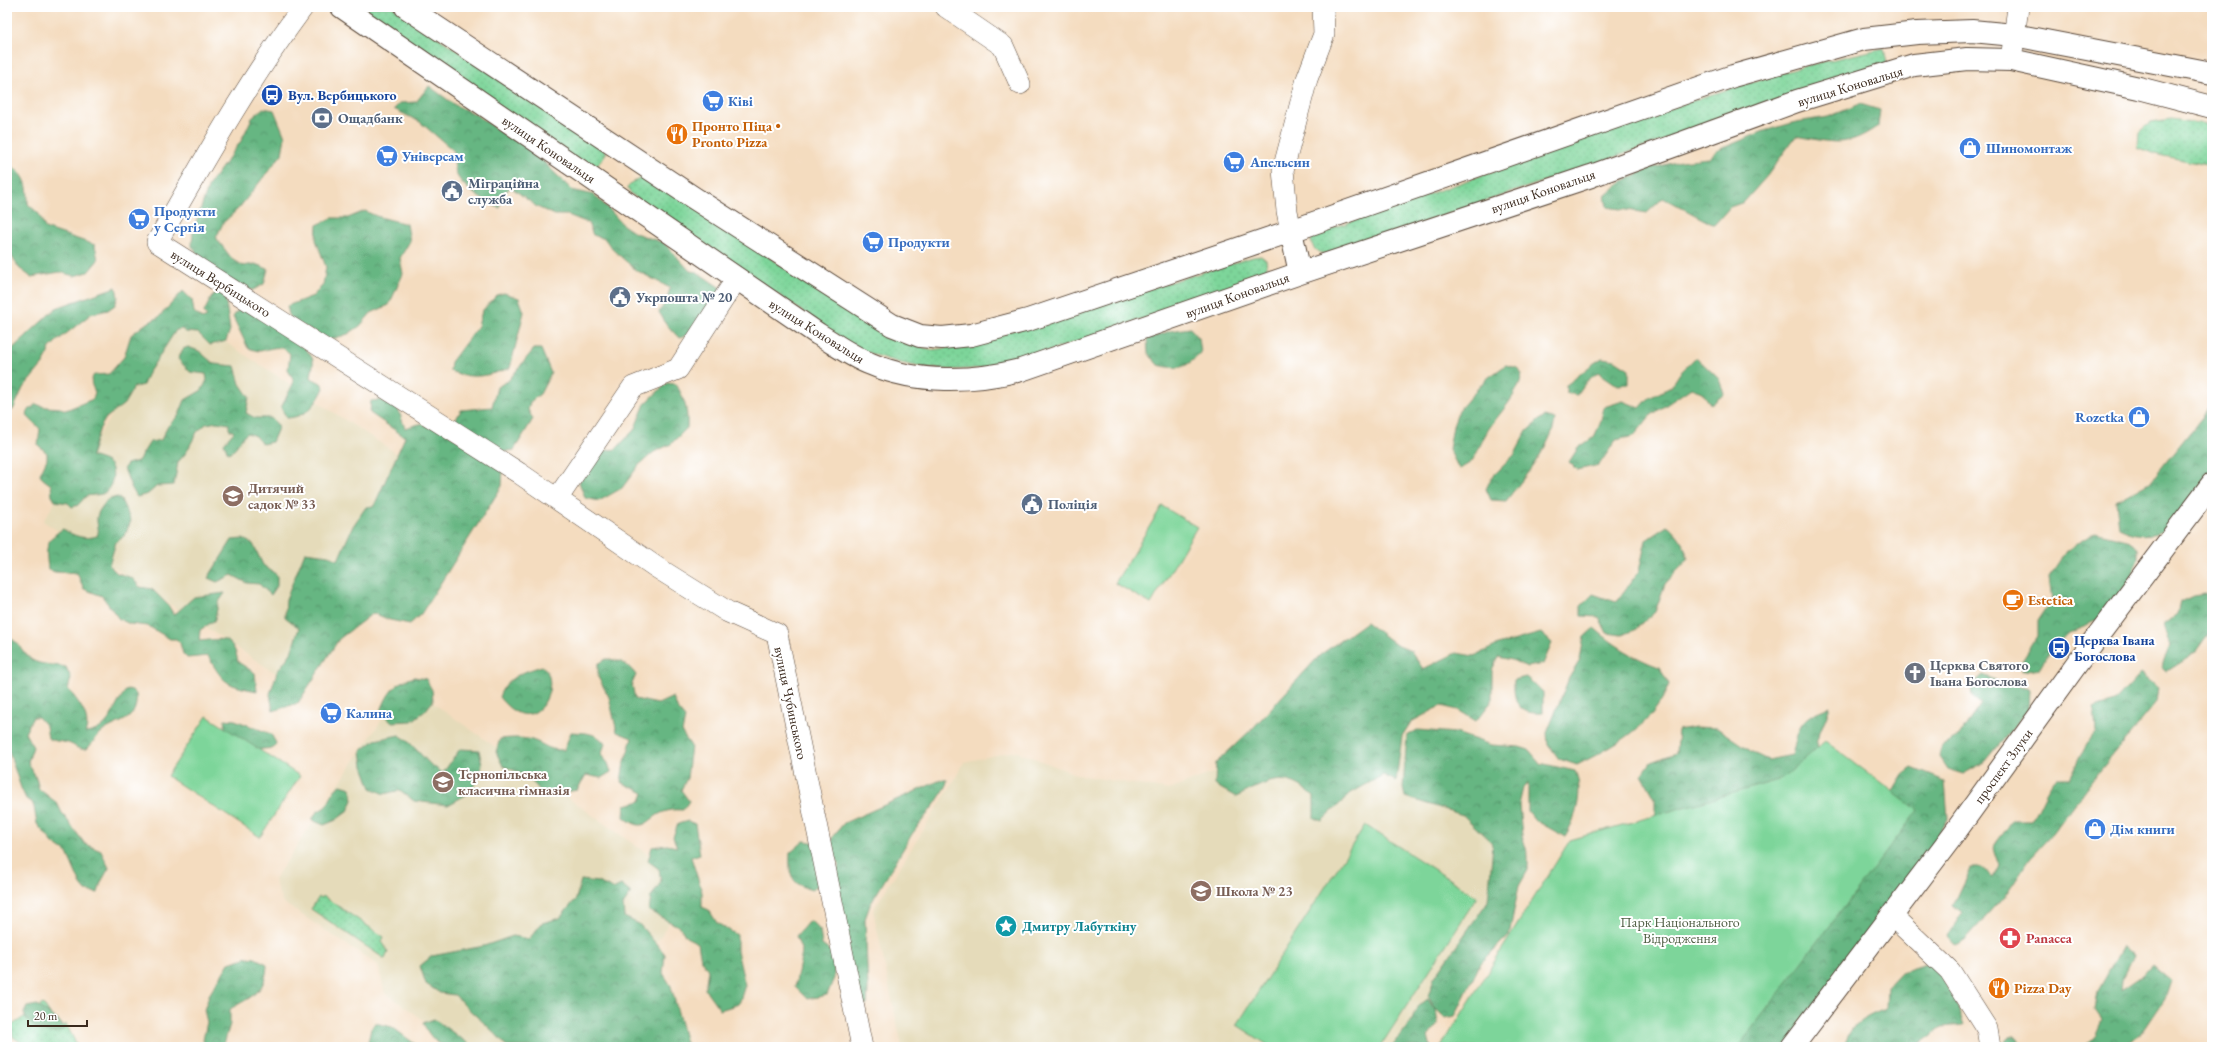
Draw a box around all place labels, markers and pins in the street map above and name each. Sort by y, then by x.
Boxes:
bus stop icon: Вул. Вербицького [259,82,285,108]
place label: Вул. Вербицького [288,86,397,104]
supermarket icon: Ківі [700,88,726,114]
place label: Ківі [728,92,753,110]
bank icon: Ощадбанк [309,105,335,131]
place label: Ощадбанк [338,109,403,127]
place label: Пронто Піца • Pronto Pizza [692,117,781,151]
restaurant icon: Пронто Піца • Pronto Pizza [664,121,690,147]
shop icon: Шиномонтаж [1957,135,1983,161]
place label: Шиномонтаж [1986,139,2073,157]
supermarket icon: Універсам [374,143,400,169]
place label: Універсам [401,147,464,165]
supermarket icon: Апельсин [1221,149,1247,175]
place label: Апельсин [1249,153,1310,171]
place label: Міграційна служба [468,174,540,208]
public building icon: Міграційна служба [439,178,465,204]
place label: Продукти у Сергія [154,202,216,236]
supermarket icon: Продукти у Сергія [126,206,152,232]
supermarket icon: Продукти [860,229,886,255]
place label: Продукти [888,233,950,251]
public building icon: Укрпошта № 20 [607,284,633,310]
place label: Укрпошта № 20 [635,288,733,306]
shop icon: Rozetka [2126,404,2152,430]
place label: Rozetka [2075,408,2125,426]
place label: Дитячий садок № 33 [248,479,316,513]
school or university icon: Дитячий садок № 33 [220,483,246,509]
public building icon: Поліція [1019,491,1045,517]
place label: Поліція [1048,495,1098,513]
cafe icon: Estetica [2000,587,2026,613]
place label: Estetica [2028,591,2074,609]
place label: Церква Івана Богослова [2074,631,2156,665]
bus stop icon: Церква Івана Богослова [2046,635,2072,661]
place label: Церква Святого Івана Богослова [1930,656,2028,690]
church icon: Церква Святого Івана Богослова [1902,660,1928,686]
supermarket icon: Калина [318,700,344,726]
place label: Калина [346,704,393,722]
place label: Тернопільська класична гімназія [458,765,570,799]
school or university icon: Тернопільська класична гімназія [430,769,456,795]
shop icon: Дім книги [2082,816,2108,842]
place label: Дім книги [2110,820,2175,838]
school or university icon: Школа № 23 [1188,878,1214,904]
place label: Школа № 23 [1216,882,1293,900]
place icon: Дмитру Лабуткіну [993,913,1019,939]
place label: Дмитру Лабуткіну [1022,917,1137,935]
pharmacy icon: Panacea [1997,925,2023,951]
place label: Panacea [2026,929,2073,947]
restaurant icon: Pizza Day [1986,975,2012,1001]
place label: Pizza Day [2014,979,2072,997]

